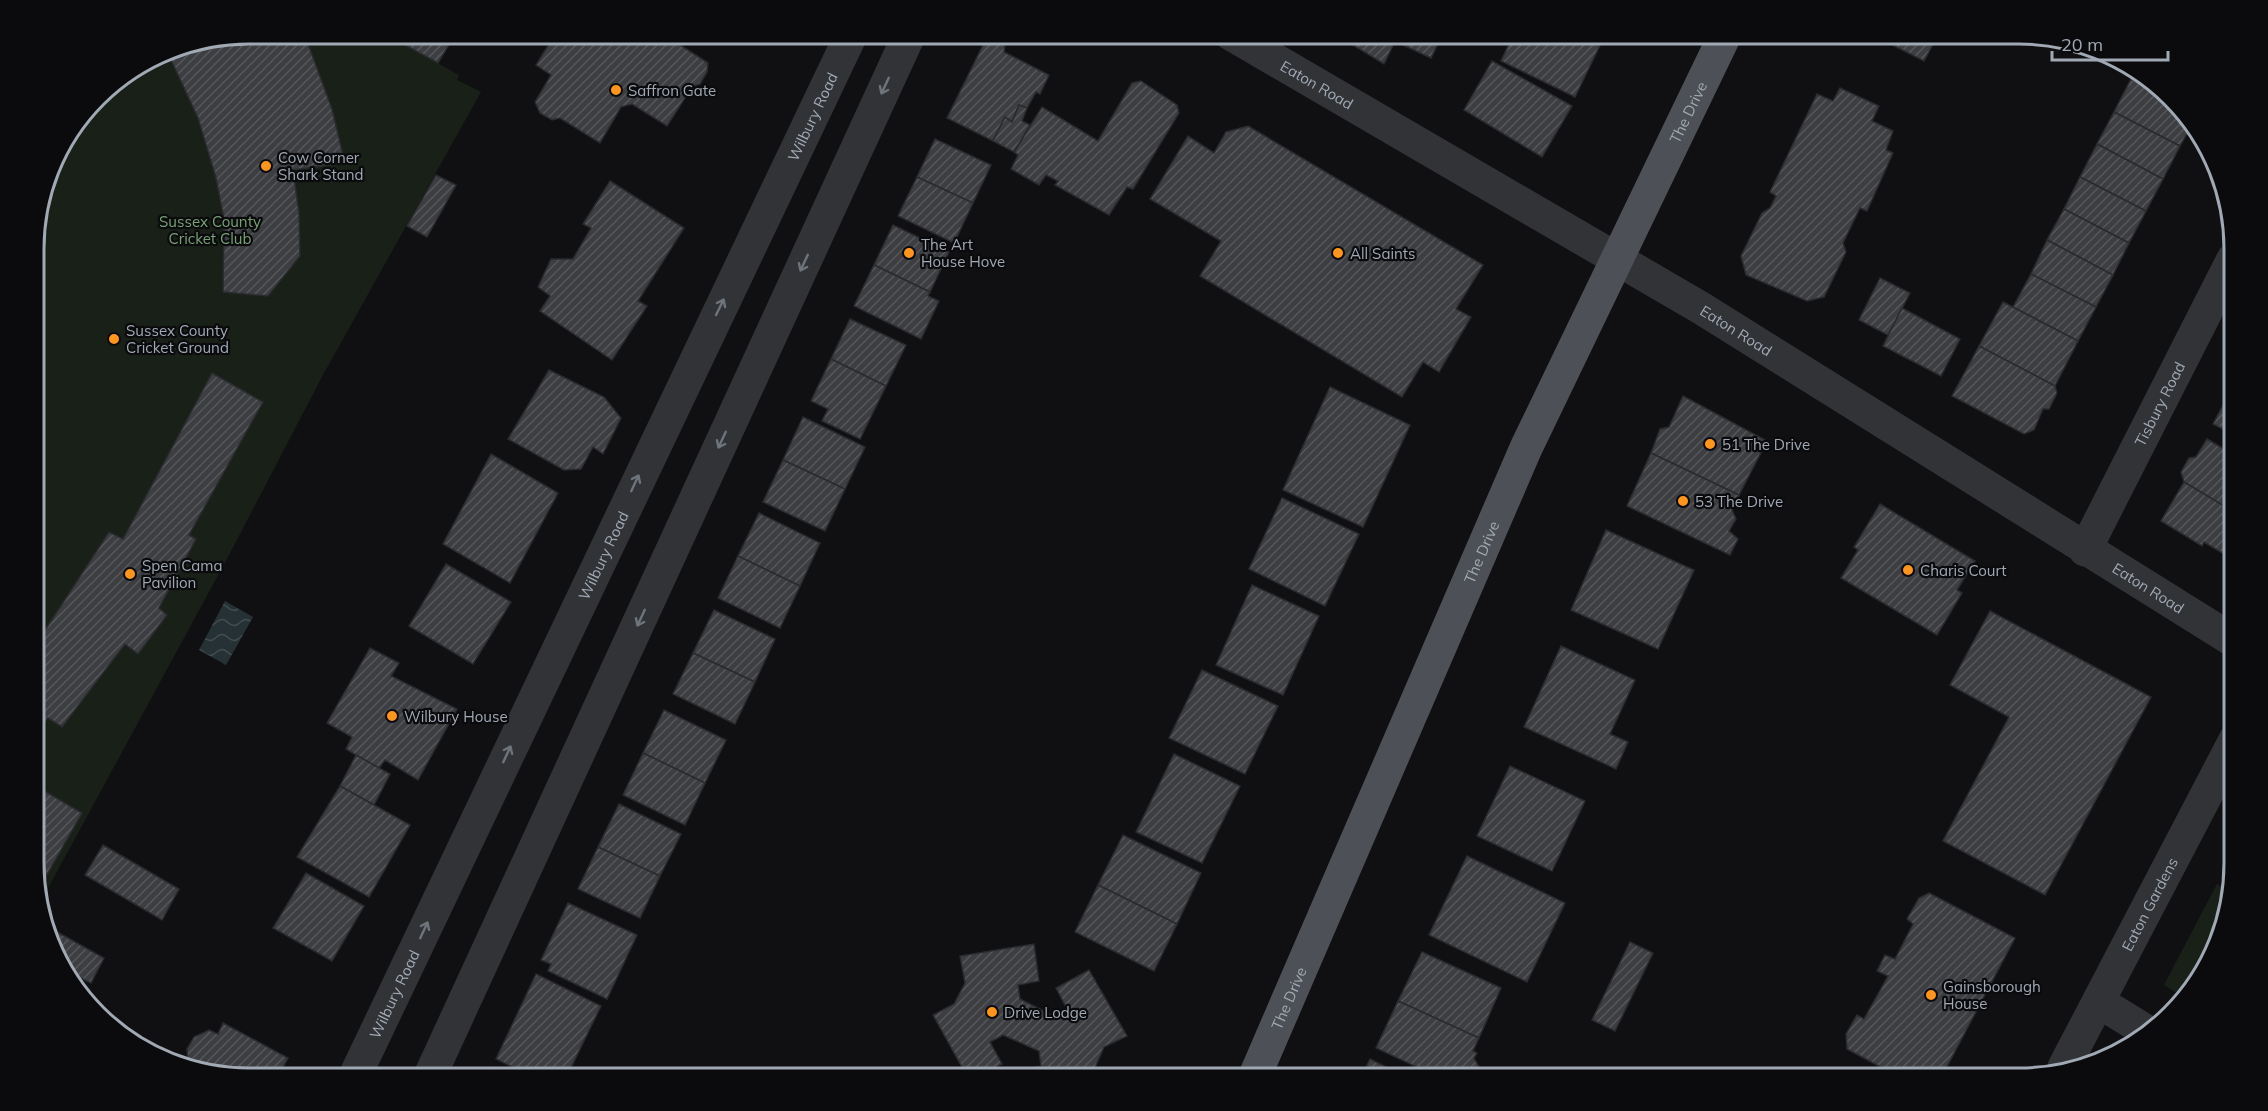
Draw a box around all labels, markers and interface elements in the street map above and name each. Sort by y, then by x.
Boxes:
scale bar [2052,24,2168,62]
text: 20 m [2061,33,2103,56]
street label: Eaton Road [1277,56,1357,113]
street label: Wilbury Road [783,69,841,164]
one-way arrow [879,77,891,95]
street label: The Drive [1665,78,1711,146]
place label: Saffron Gate [628,81,716,100]
marker: Saffron Gate [609,83,623,97]
place label: Cow Corner Shark Stand [278,148,364,184]
marker: Cow Corner Shark Stand [259,159,273,173]
park label: Sussex County Cricket Club [159,212,261,248]
place label: The Art House Hove [921,235,1005,271]
place label: All Saints [1350,244,1415,263]
marker: The Art House Hove [902,246,916,260]
marker: All Saints [1331,246,1345,260]
one-way arrow [797,254,809,272]
one-way arrow [714,298,726,316]
street label: Eaton Road [1697,301,1776,360]
place label: Sussex County Cricket Ground [126,321,229,357]
marker: Sussex County Cricket Ground [107,332,121,346]
street label: Tisbury Road [2130,358,2189,449]
one-way arrow [716,431,728,449]
place label: 51 The Drive [1722,435,1810,454]
marker: 51 The Drive [1703,437,1717,451]
one-way arrow [630,474,642,492]
place label: 53 The Drive [1695,492,1783,511]
marker: 53 The Drive [1676,494,1690,508]
street label: Wilbury Road [574,508,632,603]
street label: The Drive [1459,518,1503,586]
place label: Spen Cama Pavilion [142,556,222,592]
street label: Eaton Road [2109,558,2188,617]
place label: Charis Court [1920,561,2006,580]
marker: Charis Court [1901,563,1915,577]
marker: Spen Cama Pavilion [123,567,137,581]
one-way arrow [634,608,646,626]
place label: Wilbury House [404,707,508,726]
marker: Wilbury House [385,709,399,723]
one-way arrow [501,745,513,763]
street label: Eaton Gardens [2117,854,2182,954]
one-way arrow [418,922,430,940]
street label: Wilbury Road [365,947,423,1042]
street label: The Drive [1267,964,1310,1032]
place label: Gainsborough House [1943,977,2041,1013]
marker: Gainsborough House [1924,988,1938,1002]
place label: Drive Lodge [1004,1003,1087,1022]
marker: Drive Lodge [985,1005,999,1019]

